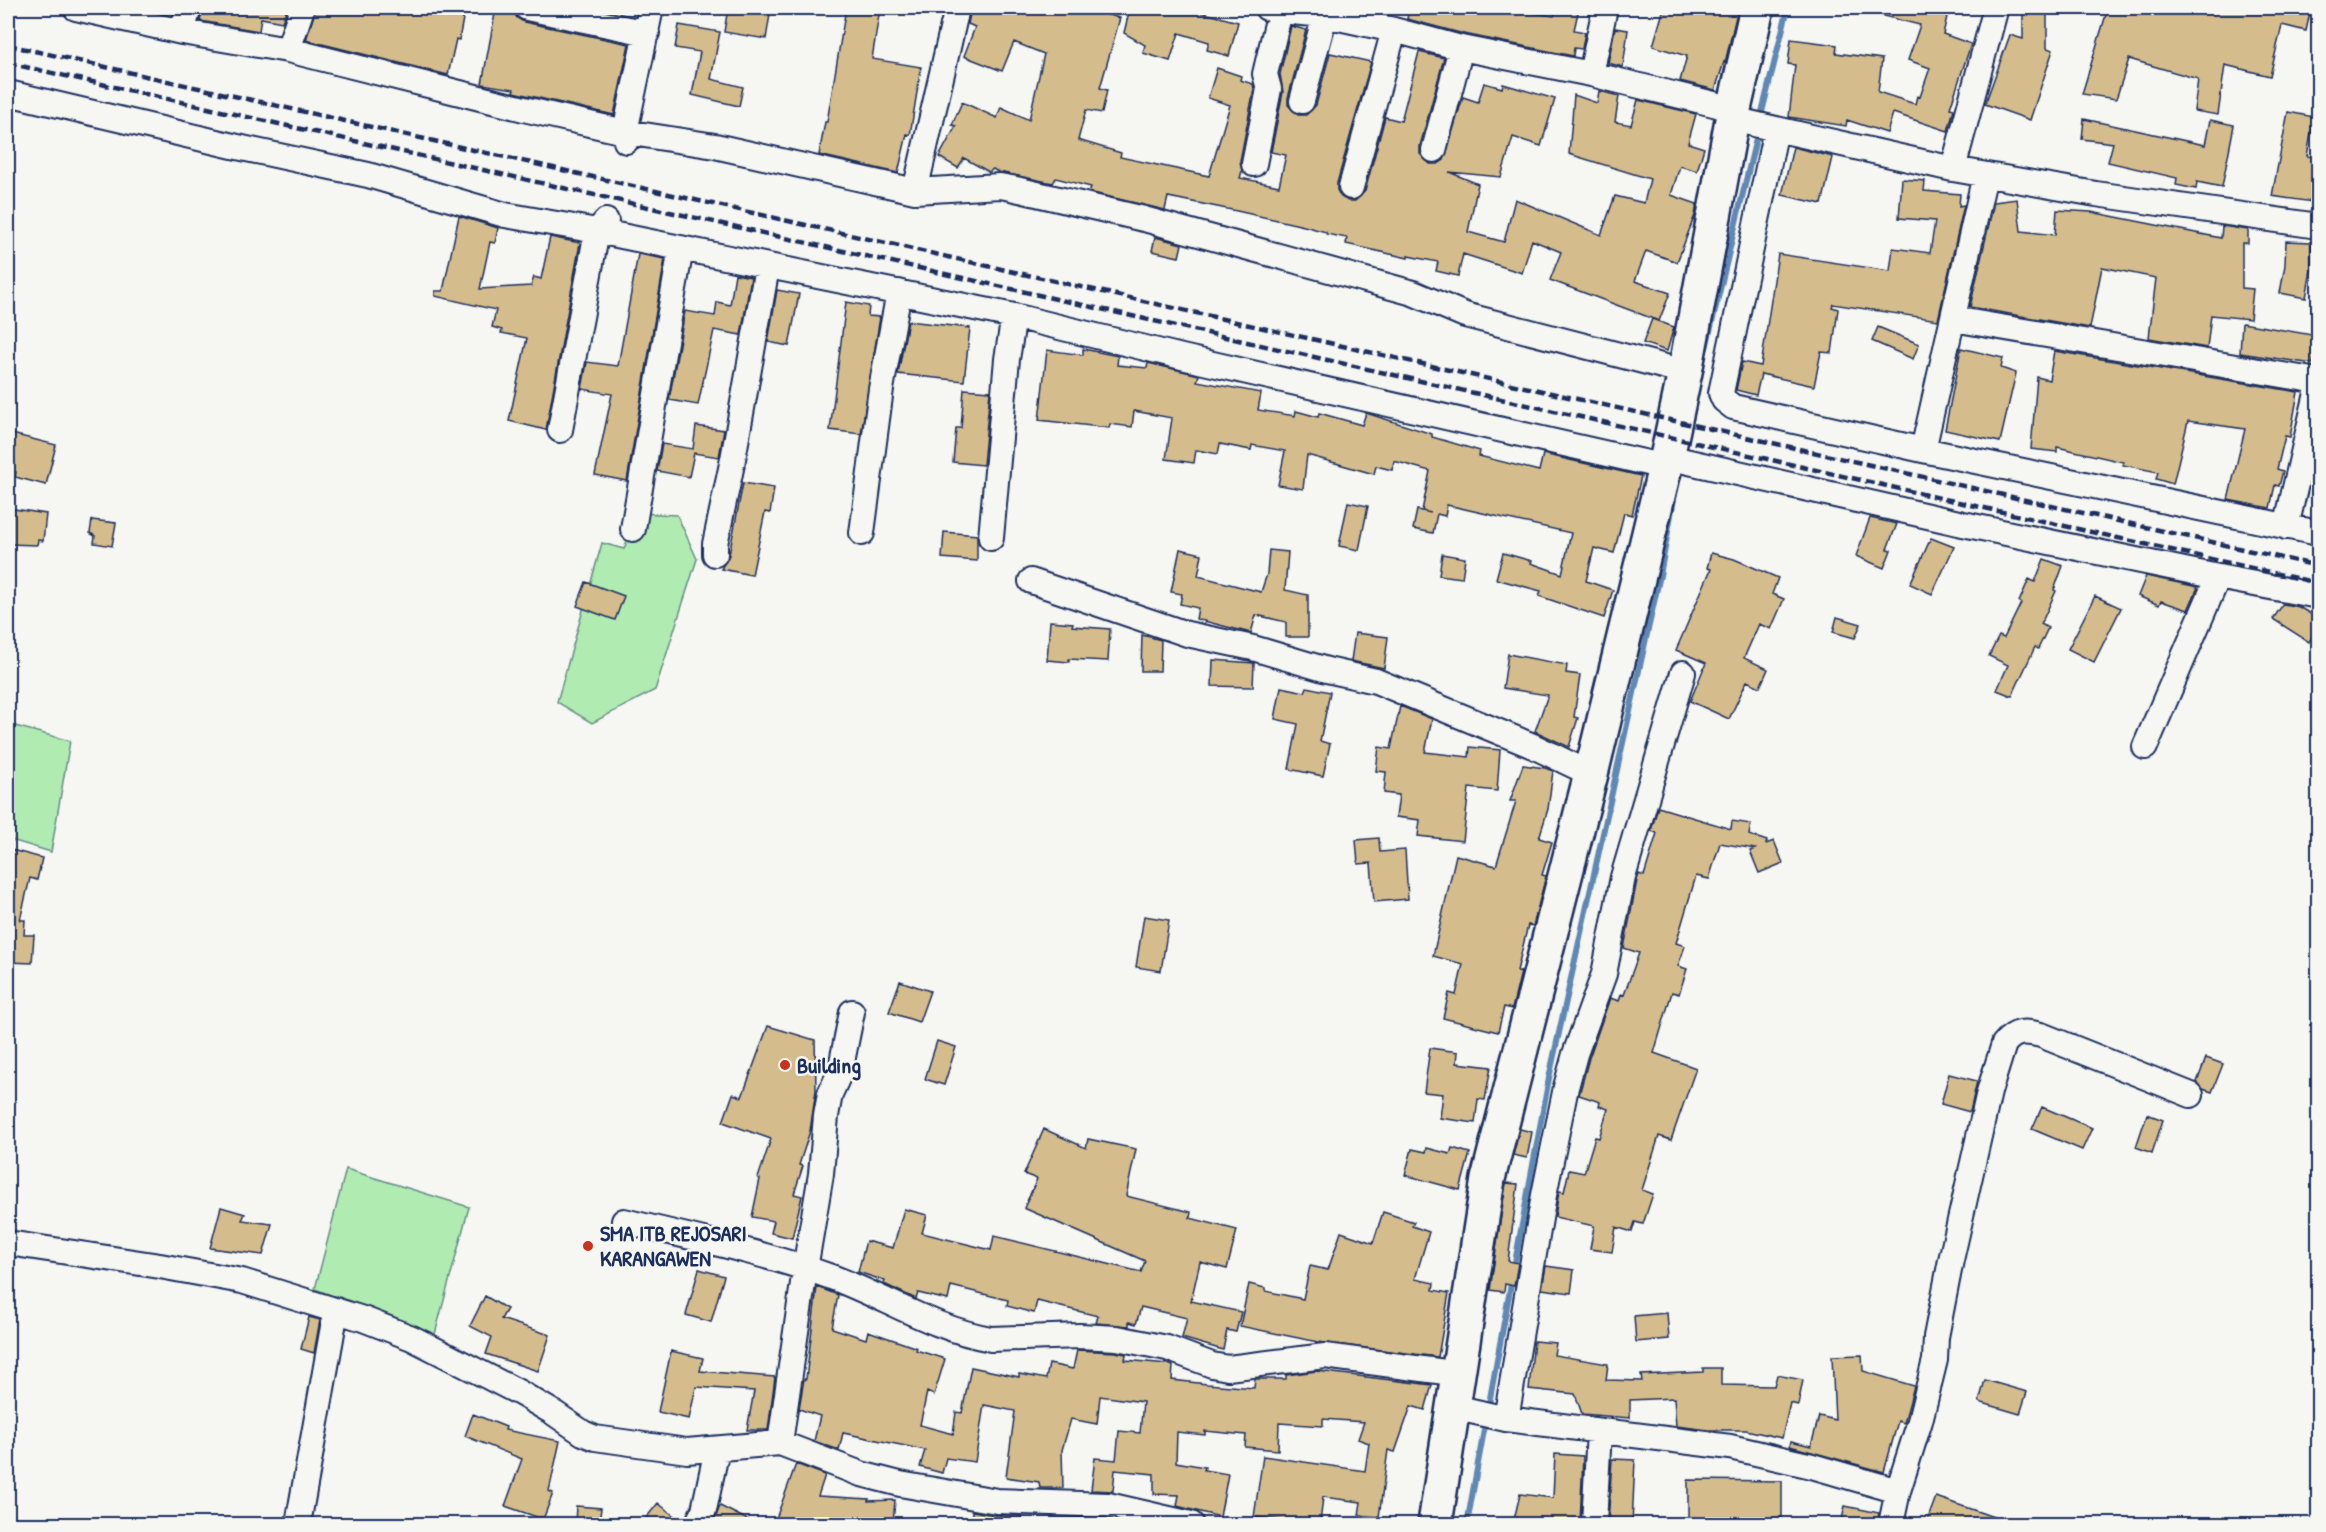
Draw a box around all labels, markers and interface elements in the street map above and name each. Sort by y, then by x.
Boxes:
place label: Building [797,1050,861,1081]
marker: Building [778,1058,792,1072]
place label: SMA ITB REJOSARI KARANGAWEN [600,1218,747,1273]
marker: SMA ITB REJOSARI KARANGAWEN [581,1239,595,1253]

